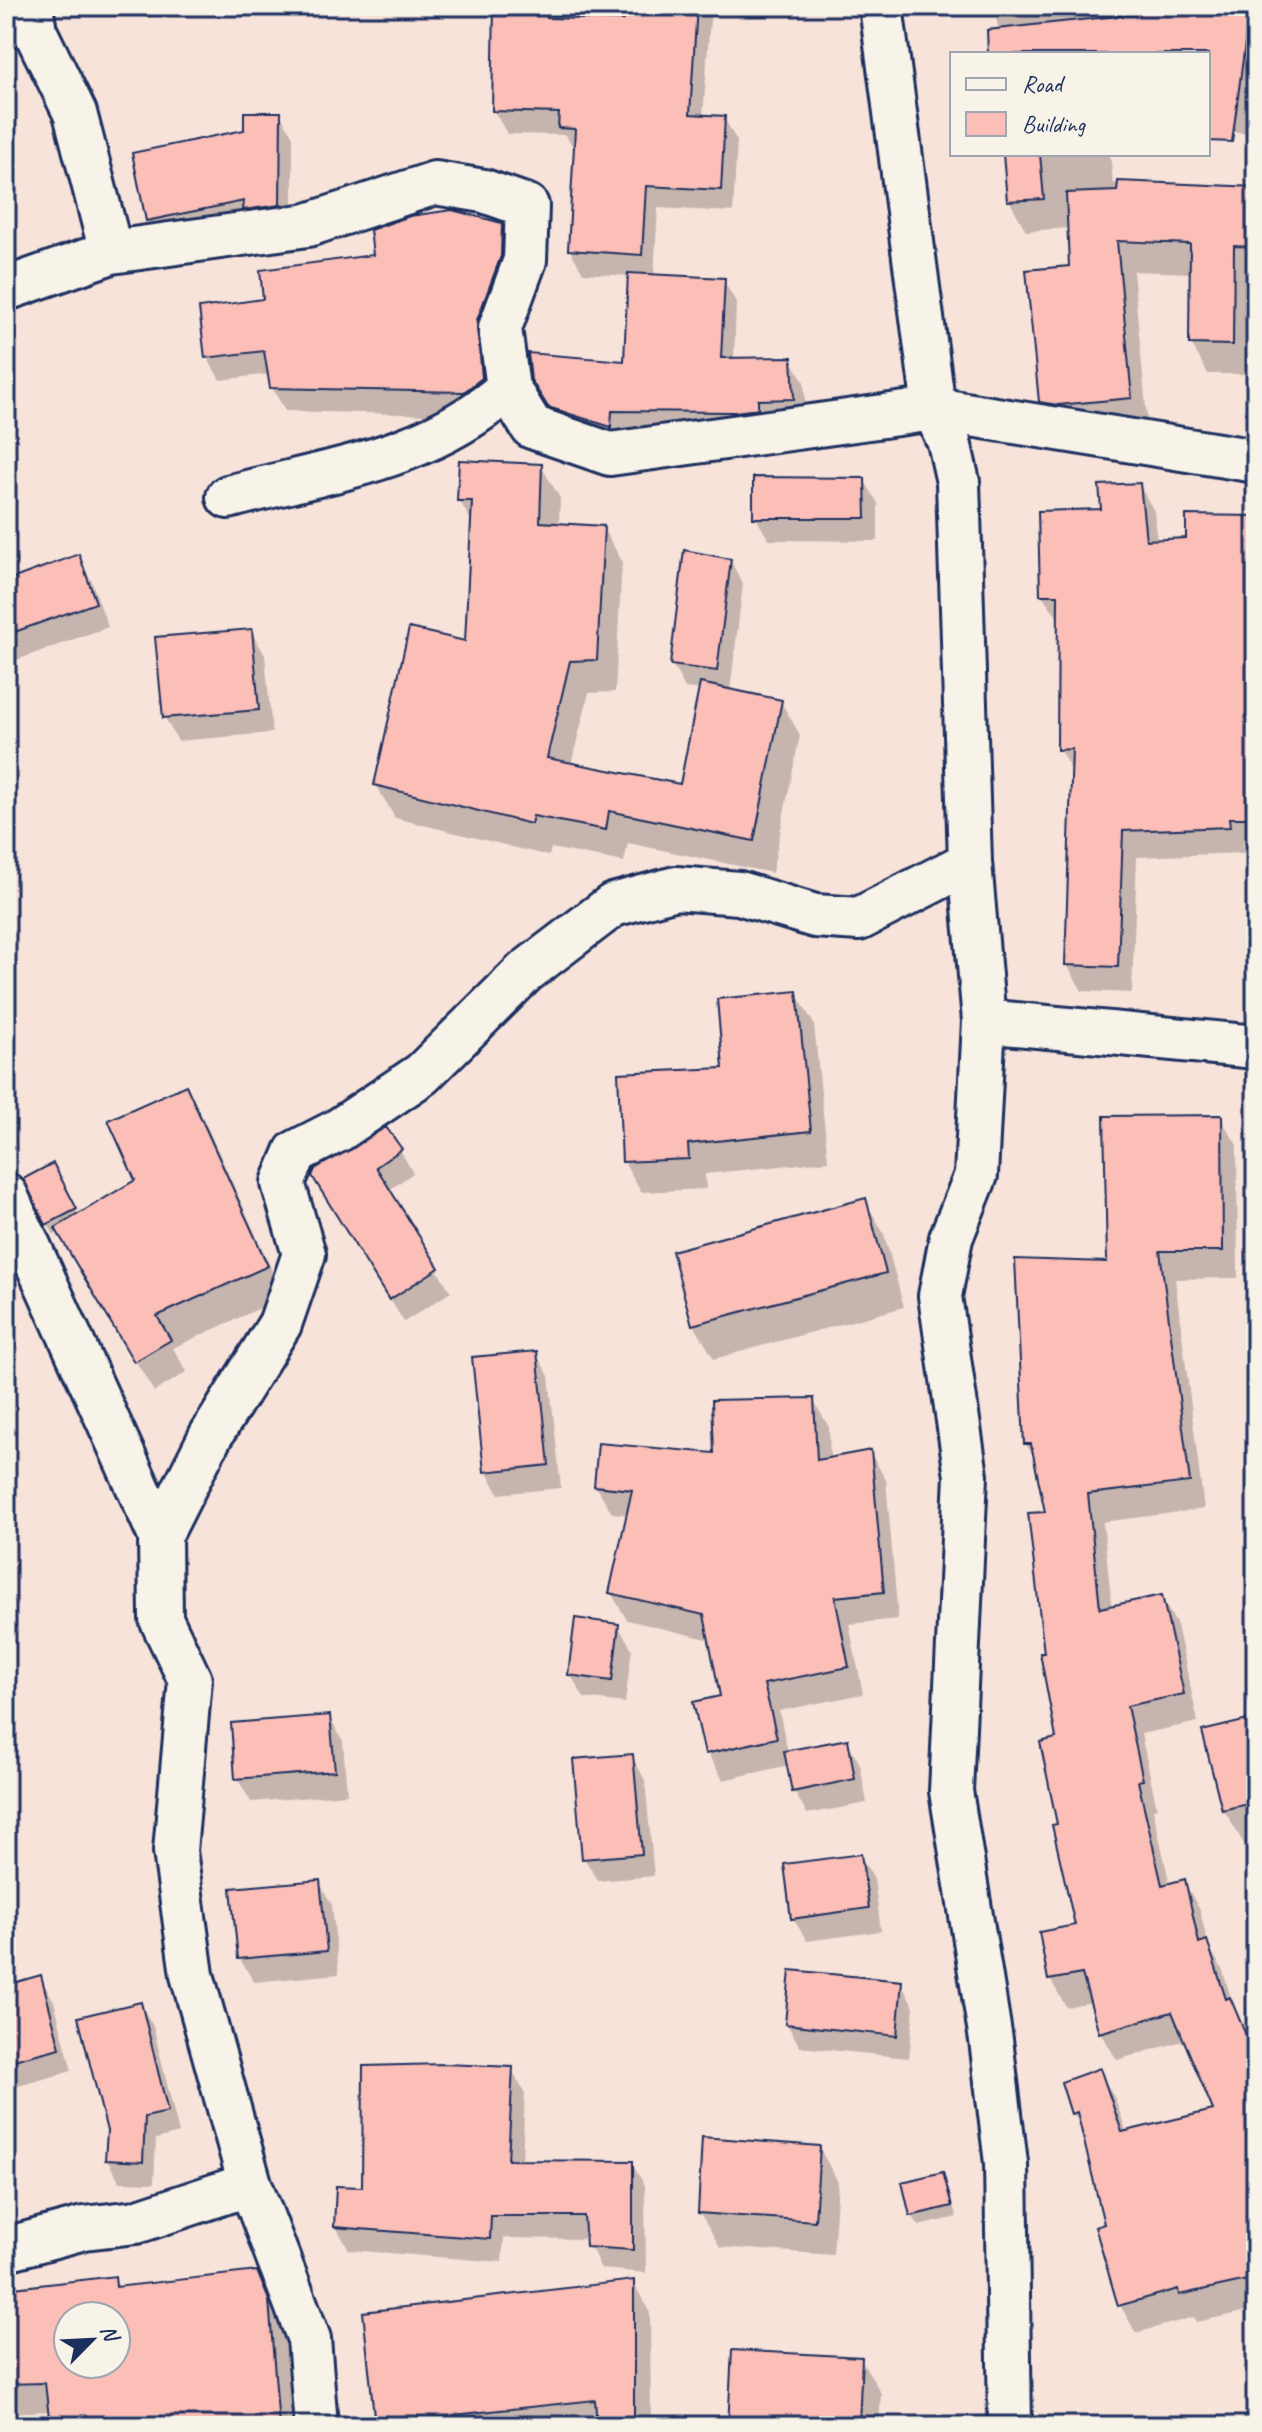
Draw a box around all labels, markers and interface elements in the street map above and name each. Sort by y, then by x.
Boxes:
legend [950,52,1210,156]
text: Road [1022,69,1066,99]
text: Building [1022,109,1087,139]
north arrow [52,2300,132,2380]
text: N [94,2320,126,2347]

